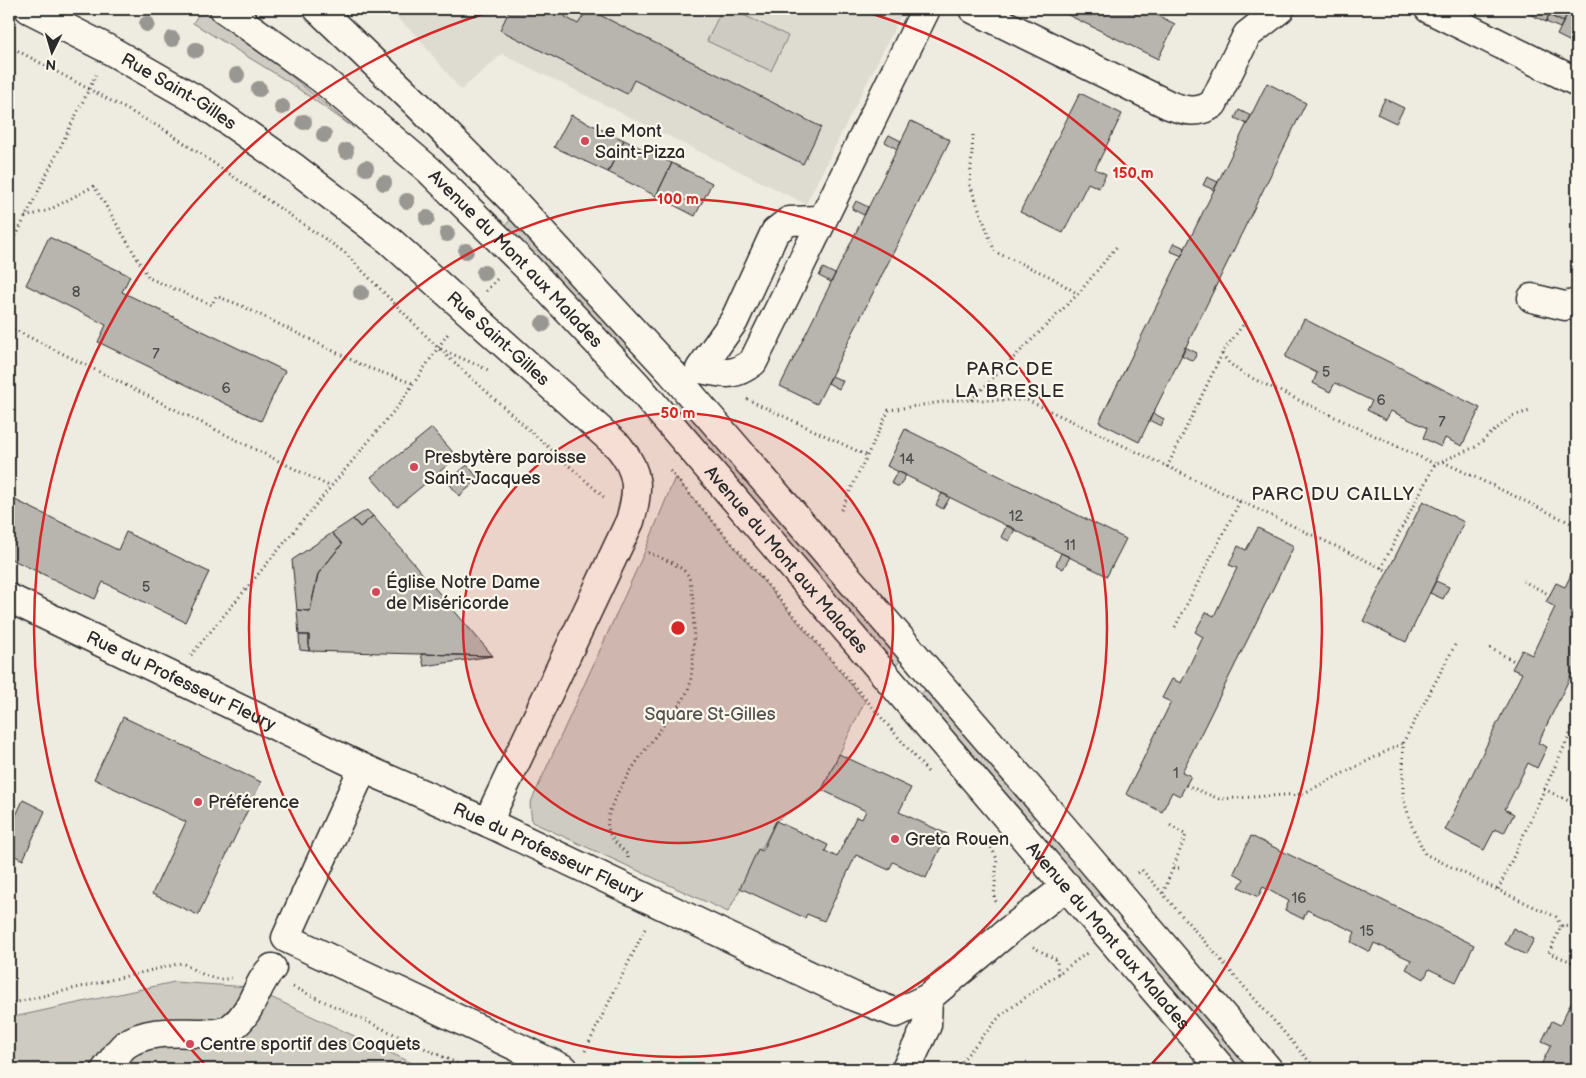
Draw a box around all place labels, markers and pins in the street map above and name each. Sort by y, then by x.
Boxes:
place label: Le Mont Saint-Pizza [595,121,685,163]
marker: Le Mont Saint-Pizza [579,135,591,147]
place label: Presbytère paroisse Saint-Jacques [424,447,587,489]
marker: Presbytère paroisse Saint-Jacques [408,461,420,473]
place label: Église Notre Dame de Miséricorde [386,570,540,614]
marker: Église Notre Dame de Miséricorde [370,586,382,598]
centre of rings [669,619,687,637]
place label: Préférence [208,792,300,813]
marker: Préférence [192,796,204,808]
place label: Greta Rouen [905,829,1009,850]
marker: Greta Rouen [889,833,901,845]
place label: Centre sportif des Coquets [200,1034,421,1055]
marker: Centre sportif des Coquets [184,1038,196,1050]

